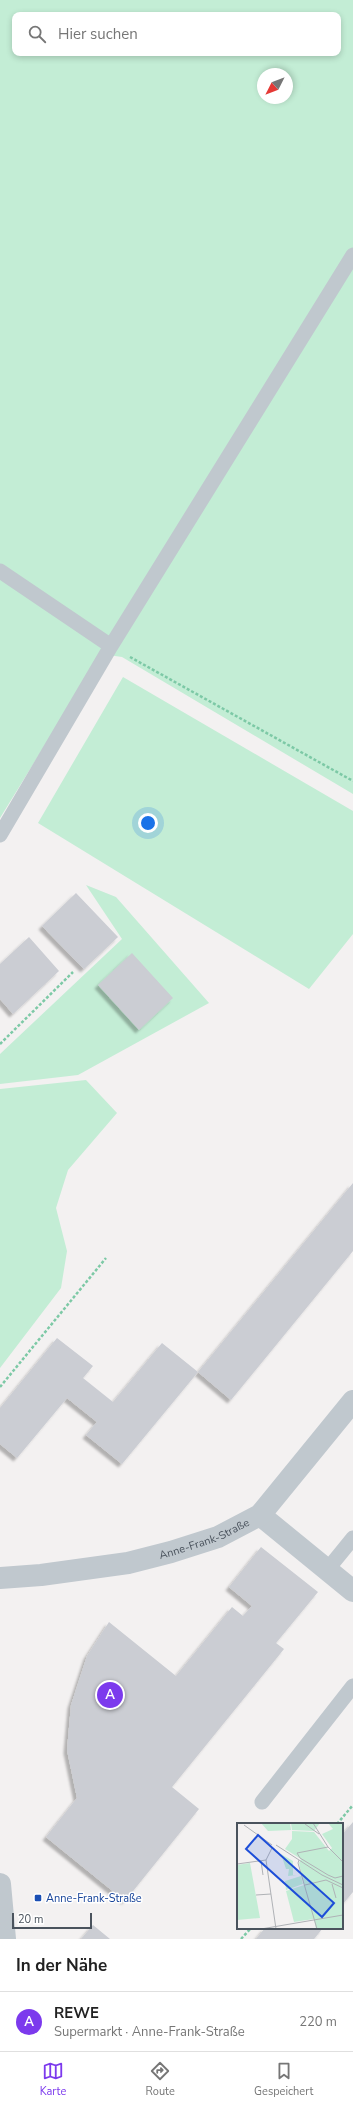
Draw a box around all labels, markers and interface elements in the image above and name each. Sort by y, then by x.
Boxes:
search box [12,12,341,56]
icon: search [26,23,48,45]
text: Hier suchen [58,24,138,44]
north arrow [257,68,293,104]
your location [138,813,158,833]
street label: Anne-Frank-Straße [157,1515,252,1563]
pin: A [97,1680,123,1710]
inset map [237,1823,343,1929]
place label: Anne-Frank-Straße [46,1891,142,1906]
marker: Anne-Frank-Straße [33,1893,43,1903]
scale bar [12,1911,92,1930]
text: 20 m [18,1912,43,1927]
text: In der Nähe [16,1954,107,1977]
text: REWE [54,2003,99,2023]
text: A [24,2013,34,2031]
text: 220 m [299,2013,337,2031]
text: Supermarkt · Anne-Frank-Straße [54,2023,245,2041]
tab: Karte [40,2060,66,2099]
tab: Route [146,2060,175,2099]
tab: Gespeichert [254,2060,313,2099]

